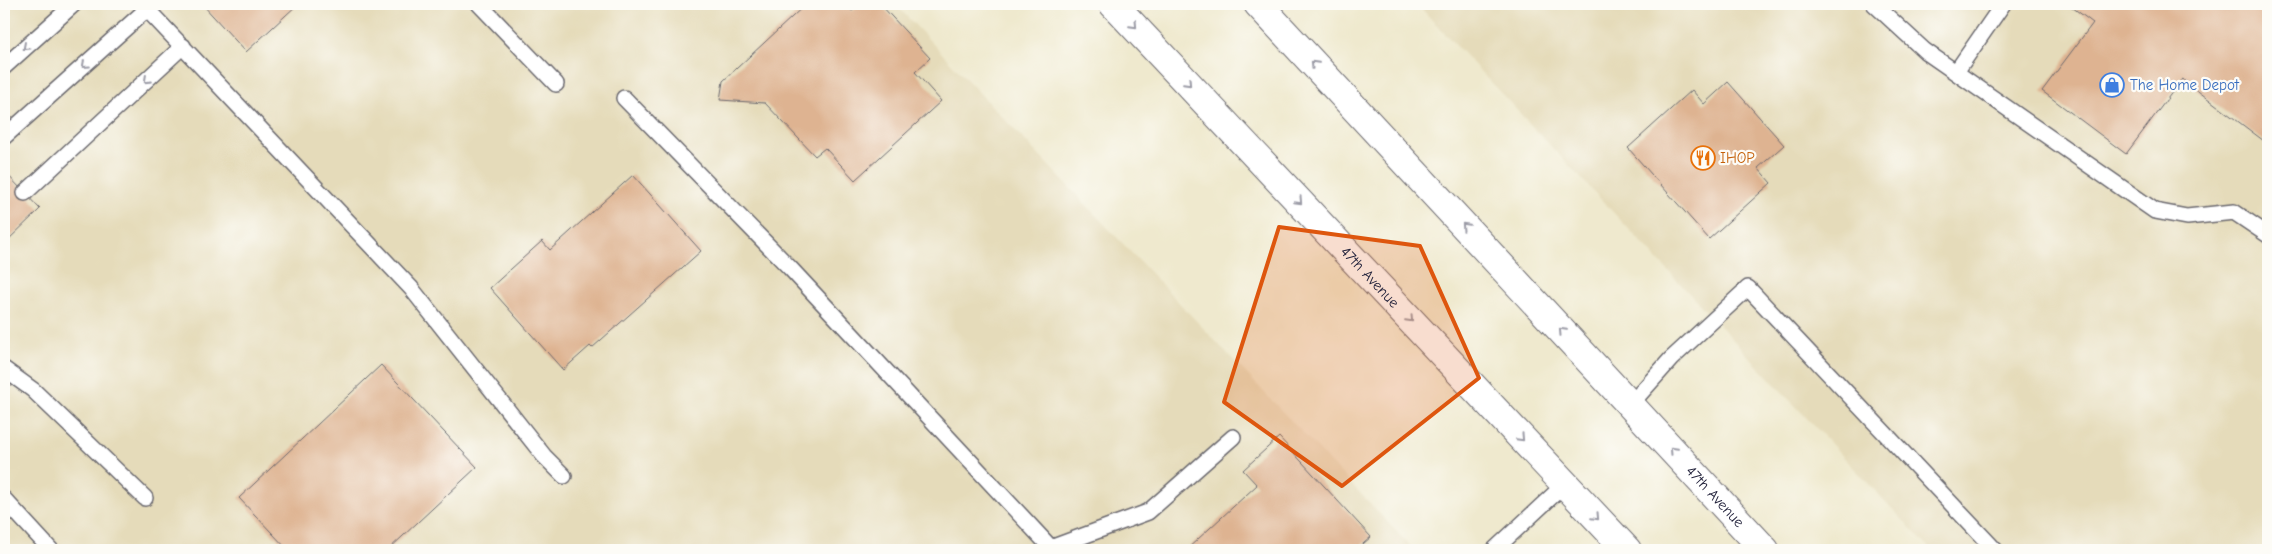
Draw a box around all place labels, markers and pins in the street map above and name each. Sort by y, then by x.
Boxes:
shop icon: The Home Depot [2099,72,2125,98]
place label: The Home Depot [2130,76,2240,94]
restaurant icon: IHOP [1690,145,1716,171]
place label: IHOP [1720,149,1755,167]

